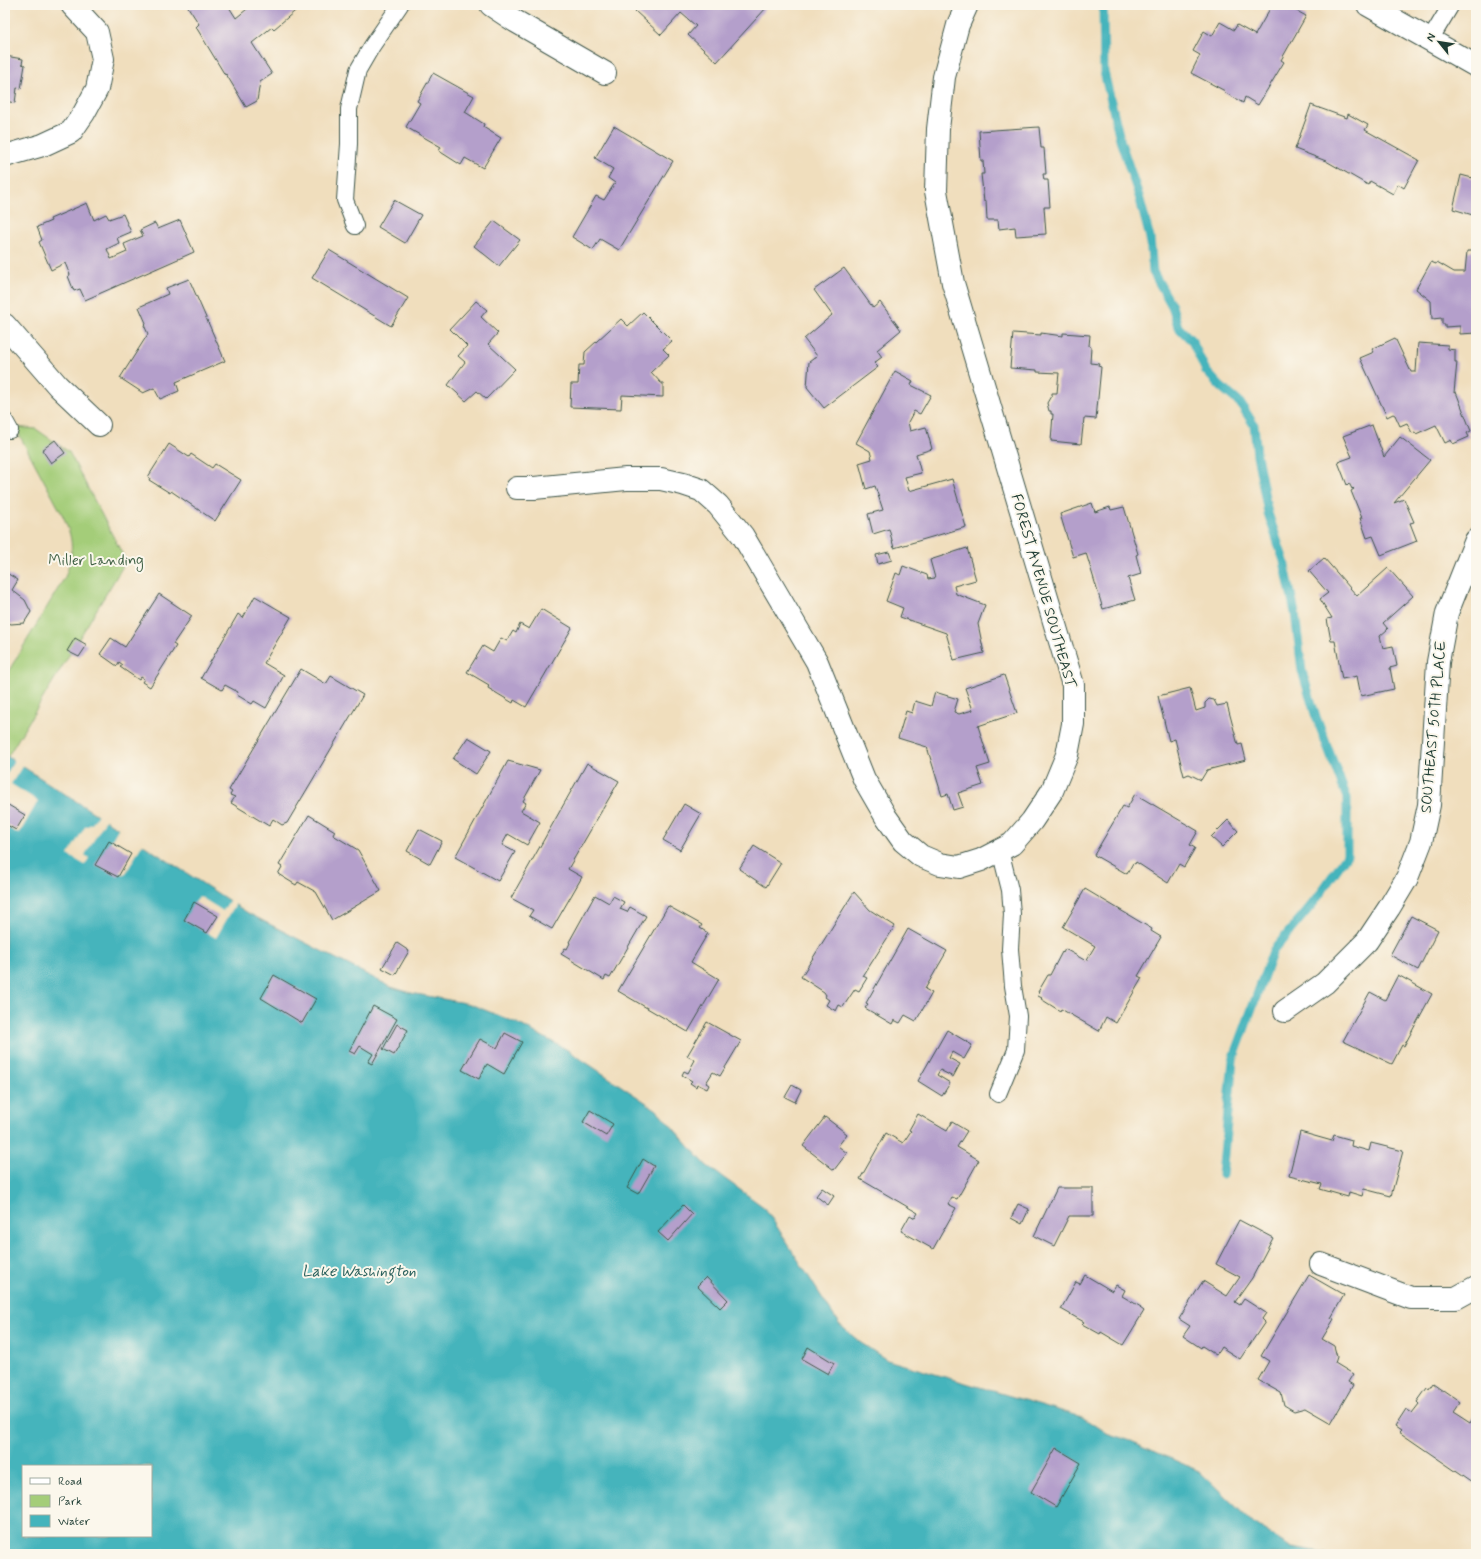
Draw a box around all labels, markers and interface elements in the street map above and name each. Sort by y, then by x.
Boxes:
north arrow [1419,22,1459,62]
text: N [1423,31,1439,44]
street label: FOREST AVENUE SOUTHEAST [1006,492,1081,691]
park label: Miller Landing [48,551,144,572]
street label: SOUTHEAST 50TH PLACE [1417,640,1452,814]
water label: Lake Washington [302,1261,416,1284]
legend [22,1465,152,1537]
text: Road [58,1474,82,1490]
text: Park [58,1494,82,1510]
text: Water [58,1514,90,1530]

